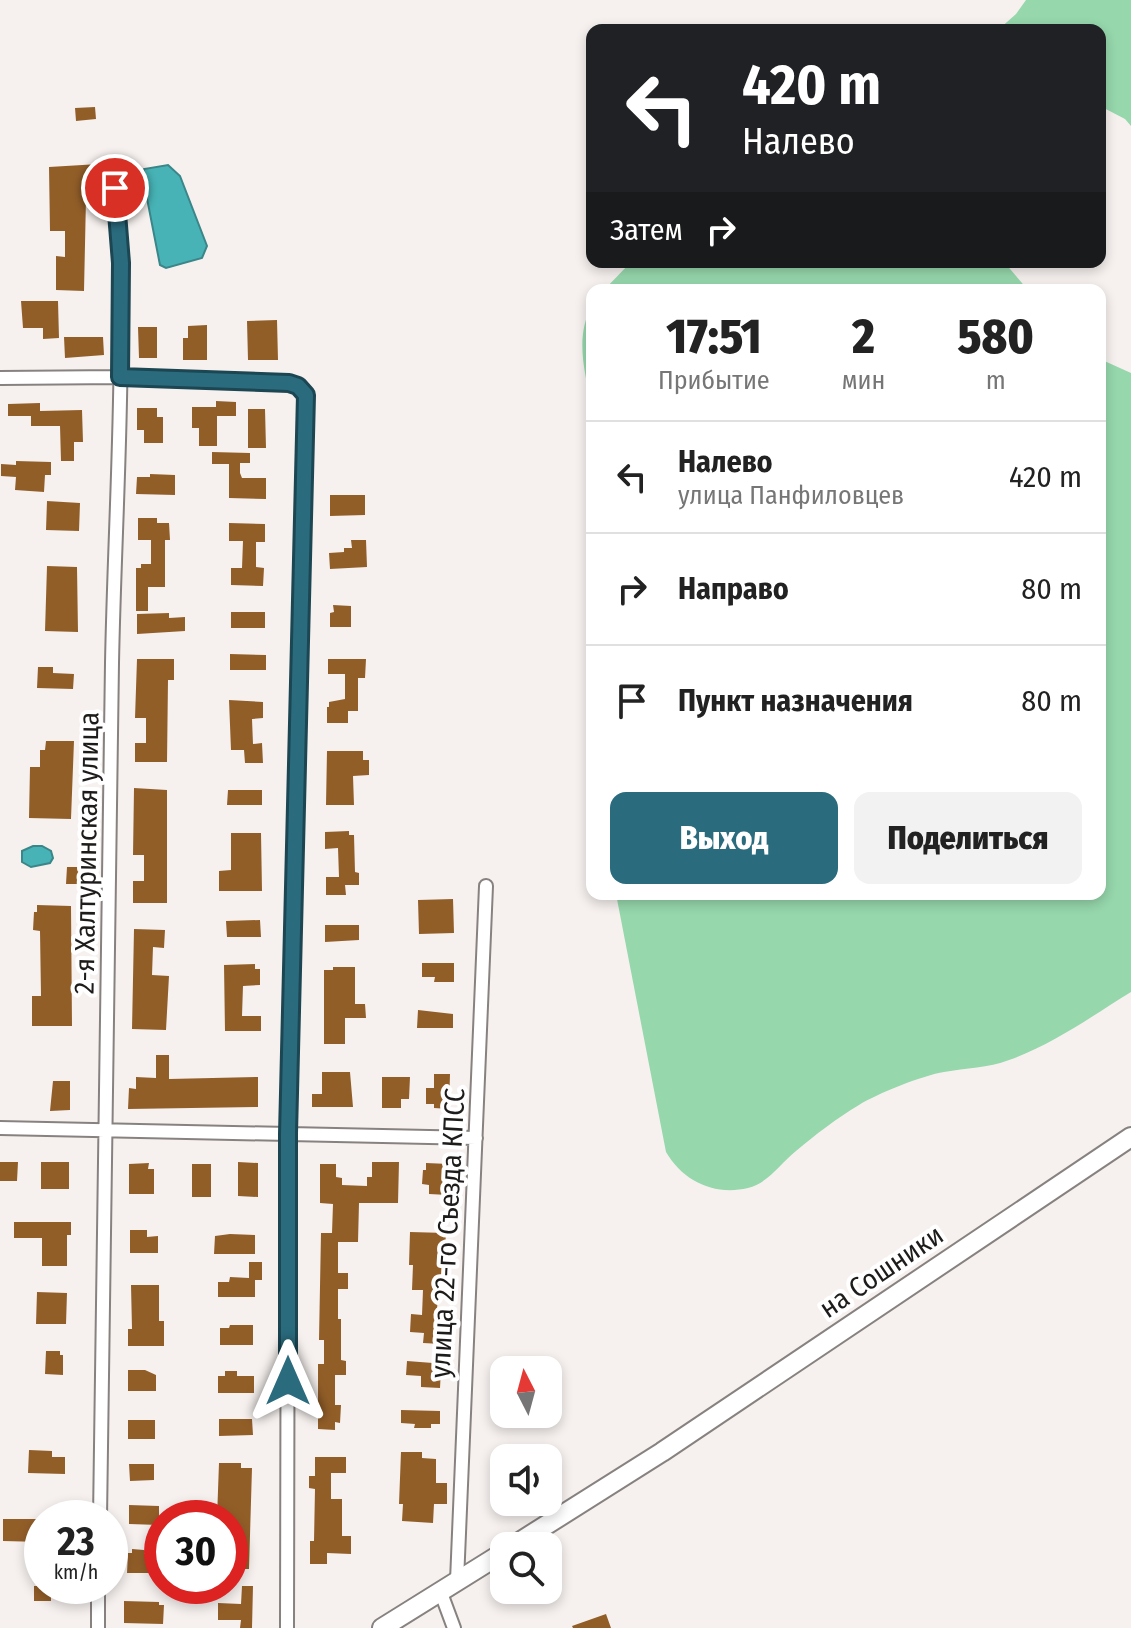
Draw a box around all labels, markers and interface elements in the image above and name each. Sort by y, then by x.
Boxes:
text: 420 m [742,52,881,119]
icon: left [610,56,714,160]
text: Налево [742,120,855,164]
pin [81,154,149,222]
icon: arrive [93,166,137,210]
icon: right [699,208,743,252]
text: Затем [610,212,683,248]
text: 17:51 [666,308,762,366]
text: 2 [852,308,875,366]
text: 580 [958,308,1034,366]
text: Прибытие [658,365,770,396]
text: мин [842,365,885,396]
text: m [986,365,1006,396]
text: Налево [678,444,773,480]
icon: left [610,455,654,499]
text: 420 m [1009,459,1082,495]
text: улица Панфиловцев [678,480,904,511]
icon: right [610,567,654,611]
text: Направо [678,571,789,607]
text: 80 m [1021,571,1082,607]
icon: arrive [610,679,654,723]
text: Пункт назначения [678,683,913,719]
text: 80 m [1021,683,1082,719]
street label: 2-я Халтуринская улица [68,712,105,994]
button: Выход [610,792,838,884]
button: Поделиться [854,792,1082,884]
street label: улица 22-го Съезда КПСС [423,1087,472,1379]
street label: на Сошники [813,1218,949,1325]
position arrow [246,1339,330,1423]
north arrow [490,1356,562,1428]
map controls [490,1356,562,1604]
button: sound [490,1444,562,1516]
speed limit sign: 30 [144,1500,248,1604]
text: 23 [57,1518,95,1566]
button: search [490,1532,562,1604]
text: km/h [54,1560,98,1584]

